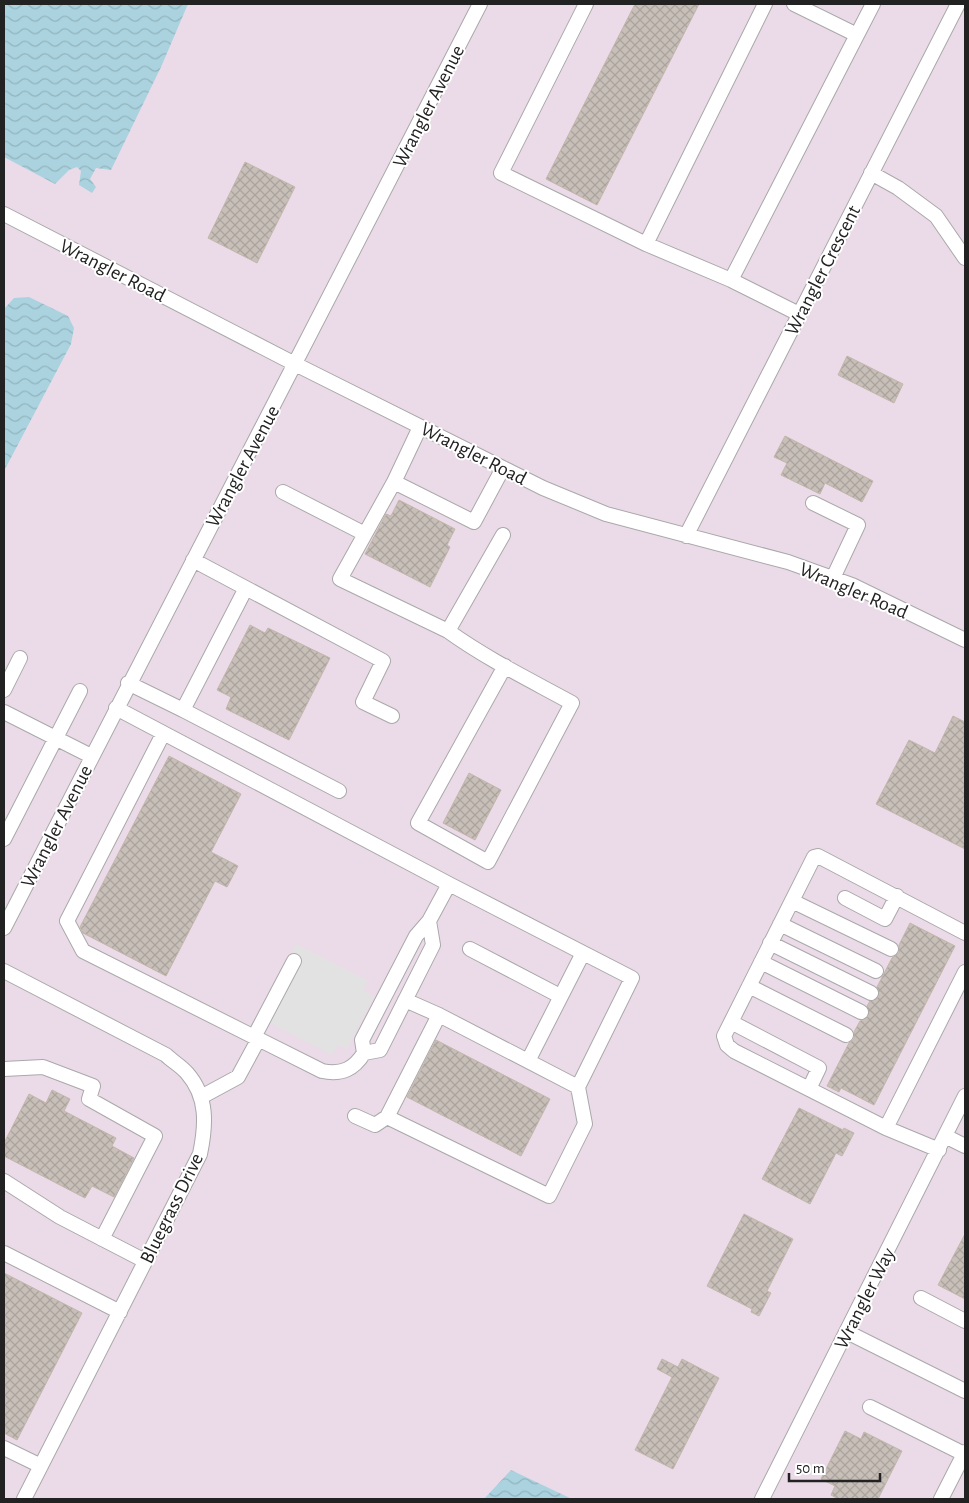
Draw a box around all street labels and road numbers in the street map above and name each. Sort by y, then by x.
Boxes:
street label: Wrangler Avenue [389,42,468,171]
street label: Wrangler Crescent [782,202,865,339]
street label: Wrangler Road [56,236,169,306]
street label: Wrangler Avenue [202,402,283,531]
street label: Wrangler Road [417,419,530,489]
street label: Wrangler Road [796,559,911,623]
street label: Wrangler Avenue [17,762,96,891]
street label: Bluegrass Drive [137,1150,207,1267]
street label: Wrangler Way [831,1244,899,1352]

